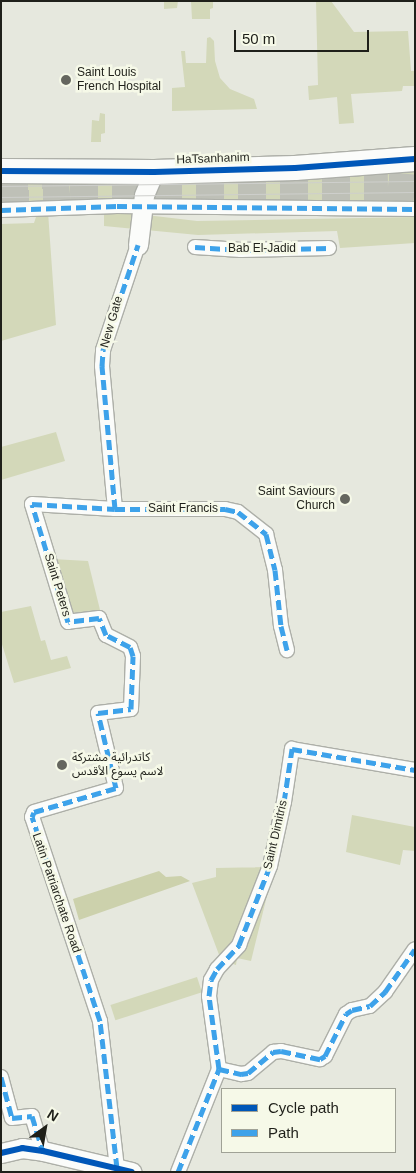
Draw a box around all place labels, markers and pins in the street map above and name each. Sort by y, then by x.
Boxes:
place label: Saint Louis French Hospital [77,66,161,94]
marker: Saint Louis French Hospital [59,73,73,87]
place label: Saint Saviours Church [258,485,335,513]
marker: Saint Saviours Church [339,493,351,505]
place label: كاتدرائية مشتركة لاسم يسوع الأقدس [72,751,163,779]
marker: كاتدرائية مشتركة لاسم يسوع الأقدس [56,759,68,771]

